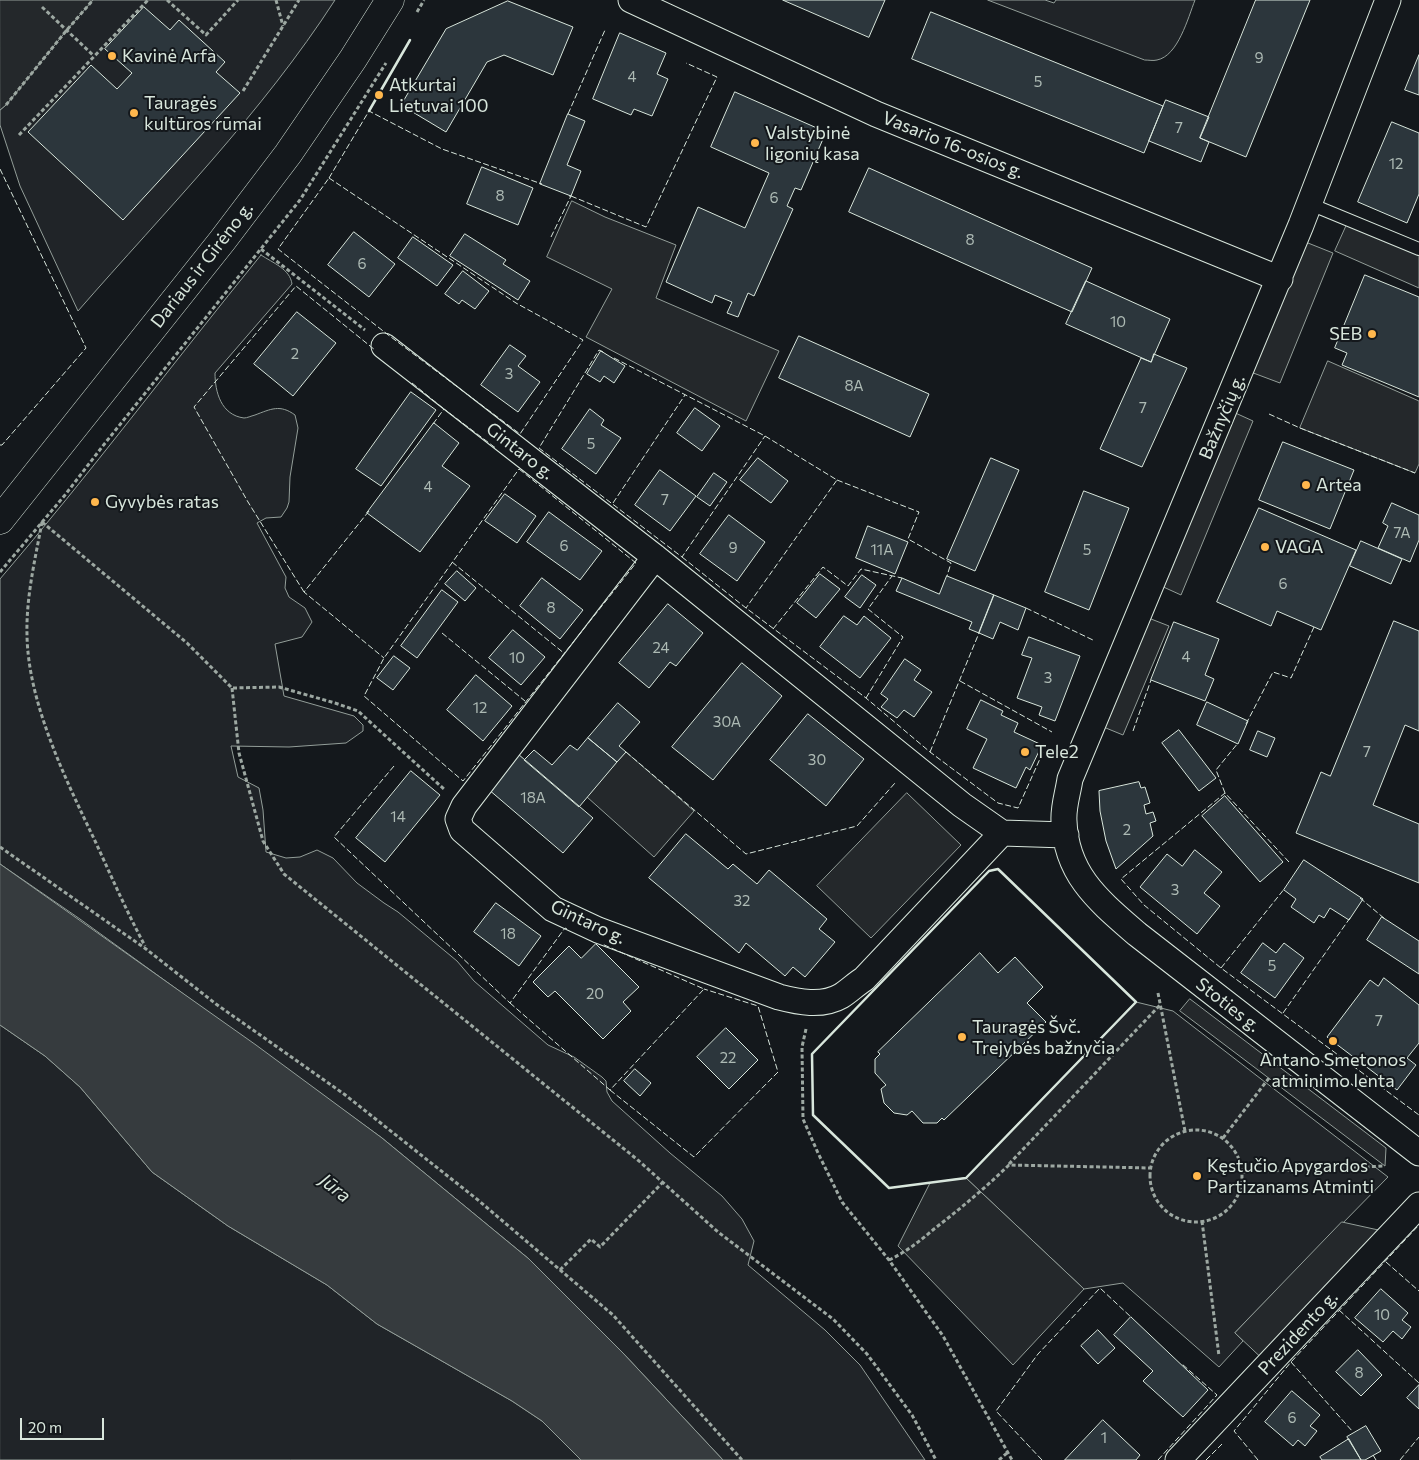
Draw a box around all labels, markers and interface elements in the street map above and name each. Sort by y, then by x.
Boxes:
place label: Kavinė Arfa [122,45,216,67]
house number: 9 [1254,49,1264,67]
marker: Kavinė Arfa [106,50,118,62]
house number: 4 [628,68,636,86]
house number: 5 [1034,73,1042,91]
place label: Atkurtai Lietuvai 100 [389,74,488,116]
marker: Atkurtai Lietuvai 100 [373,89,385,101]
place label: Tauragės kultūros rūmai [144,92,262,134]
marker: Tauragės kultūros rūmai [128,107,140,119]
street label: Vasario 16-osios g. [879,107,1027,183]
house number: 7 [1175,119,1183,137]
place label: Valstybinė ligonių kasa [765,122,860,164]
marker: Valstybinė ligonių kasa [749,137,761,149]
house number: 12 [1389,155,1403,173]
house number: 8 [495,187,505,205]
house number: 6 [769,189,779,207]
street label: Dariaus ir Girėno g. [146,198,258,332]
house number: 8 [965,231,975,249]
house number: 6 [357,255,367,273]
house number: 10 [1110,313,1126,331]
place label: SEB [1329,323,1362,345]
marker: SEB [1366,328,1378,340]
house number: 2 [291,345,299,363]
house number: 3 [505,365,513,383]
street label: Bažnyčių g. [1194,371,1250,463]
house number: 8A [844,377,864,395]
house number: 7 [1139,399,1147,417]
street label: Gintaro g. [482,418,558,484]
house number: 5 [587,435,595,453]
place label: Artea [1316,474,1362,496]
house number: 4 [424,478,432,496]
marker: Artea [1300,479,1312,491]
place label: Gyvybės ratas [105,491,219,513]
house number: 7 [661,491,669,509]
marker: Gyvybės ratas [89,496,101,508]
house number: 7A [1393,524,1411,542]
place label: VAGA [1275,536,1324,558]
house number: 6 [559,537,569,555]
house number: 9 [728,539,738,557]
house number: 11A [870,541,894,559]
house number: 5 [1083,541,1091,559]
marker: VAGA [1259,541,1271,553]
house number: 6 [1278,575,1288,593]
house number: 8 [546,599,556,617]
house number: 24 [652,639,670,657]
house number: 4 [1182,648,1190,666]
house number: 10 [509,649,525,667]
house number: 3 [1044,669,1052,687]
house number: 12 [473,699,487,717]
house number: 30A [713,713,741,731]
place label: Tele2 [1035,741,1079,763]
house number: 7 [1363,743,1371,761]
marker: Tele2 [1019,746,1031,758]
house number: 30 [808,751,826,769]
house number: 18A [520,789,546,807]
house number: 14 [390,808,406,826]
house number: 2 [1123,821,1131,839]
house number: 3 [1171,881,1179,899]
house number: 32 [734,892,750,910]
street label: Gintaro g. [547,895,629,949]
house number: 18 [500,925,516,943]
house number: 5 [1268,957,1276,975]
street label: Stoties g. [1192,973,1264,1037]
house number: 20 [586,985,604,1003]
house number: 7 [1375,1012,1383,1030]
place label: Tauragės Švč. Trejybės bažnyčia [972,1016,1115,1058]
marker: Tauragės Švč. Trejybės bažnyčia [956,1031,968,1043]
marker: Antano Smetonos atminimo lenta [1327,1035,1339,1047]
house number: 22 [720,1049,736,1067]
place label: Antano Smetonos atminimo lenta [1260,1049,1406,1092]
place label: Kęstučio Apygardos Partizanams Atminti [1207,1155,1374,1198]
water label: Jūra [315,1169,355,1207]
marker: Kęstučio Apygardos Partizanams Atminti [1191,1170,1203,1182]
street label: Prezidento g. [1254,1287,1342,1379]
house number: 10 [1374,1306,1390,1324]
house number: 8 [1354,1364,1364,1382]
scale bar [22,1408,106,1440]
house number: 6 [1287,1409,1297,1427]
text: 20 m [28,1418,62,1436]
house number: 1 [1101,1429,1107,1447]

